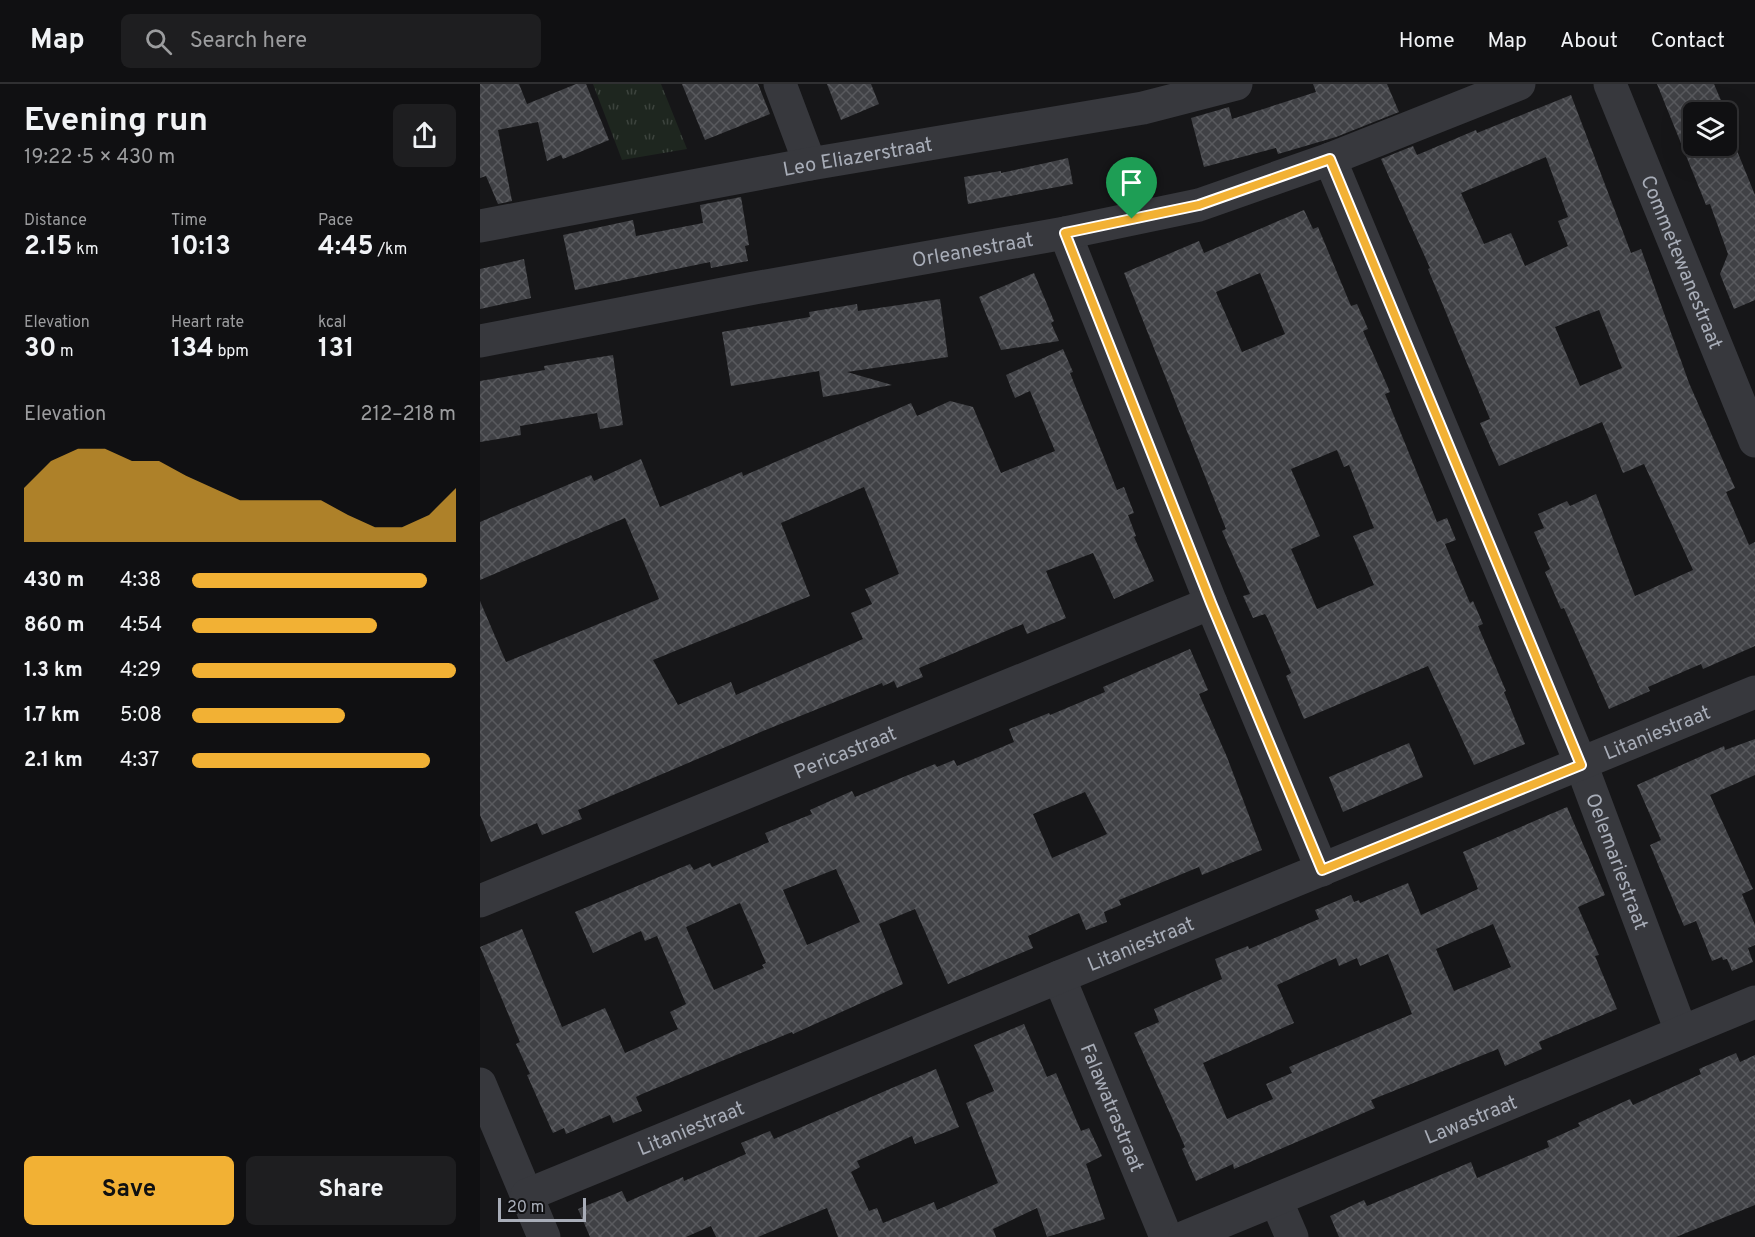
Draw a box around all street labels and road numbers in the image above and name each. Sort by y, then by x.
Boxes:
street label: Leo Eliazerstraat [781,133,935,184]
street label: Commetewanestraat [1633,172,1727,354]
street label: Orleanestraat [910,228,1036,275]
street label: Litaniestraat [1600,701,1715,768]
street label: Pericastraat [790,722,901,787]
street label: Oelemariestraat [1578,790,1653,934]
street label: Litaniestraat [1084,912,1199,979]
street label: Falawatrastraat [1073,1040,1149,1176]
street label: Lawastraat [1421,1090,1522,1152]
street label: Litaniestraat [634,1096,749,1163]

